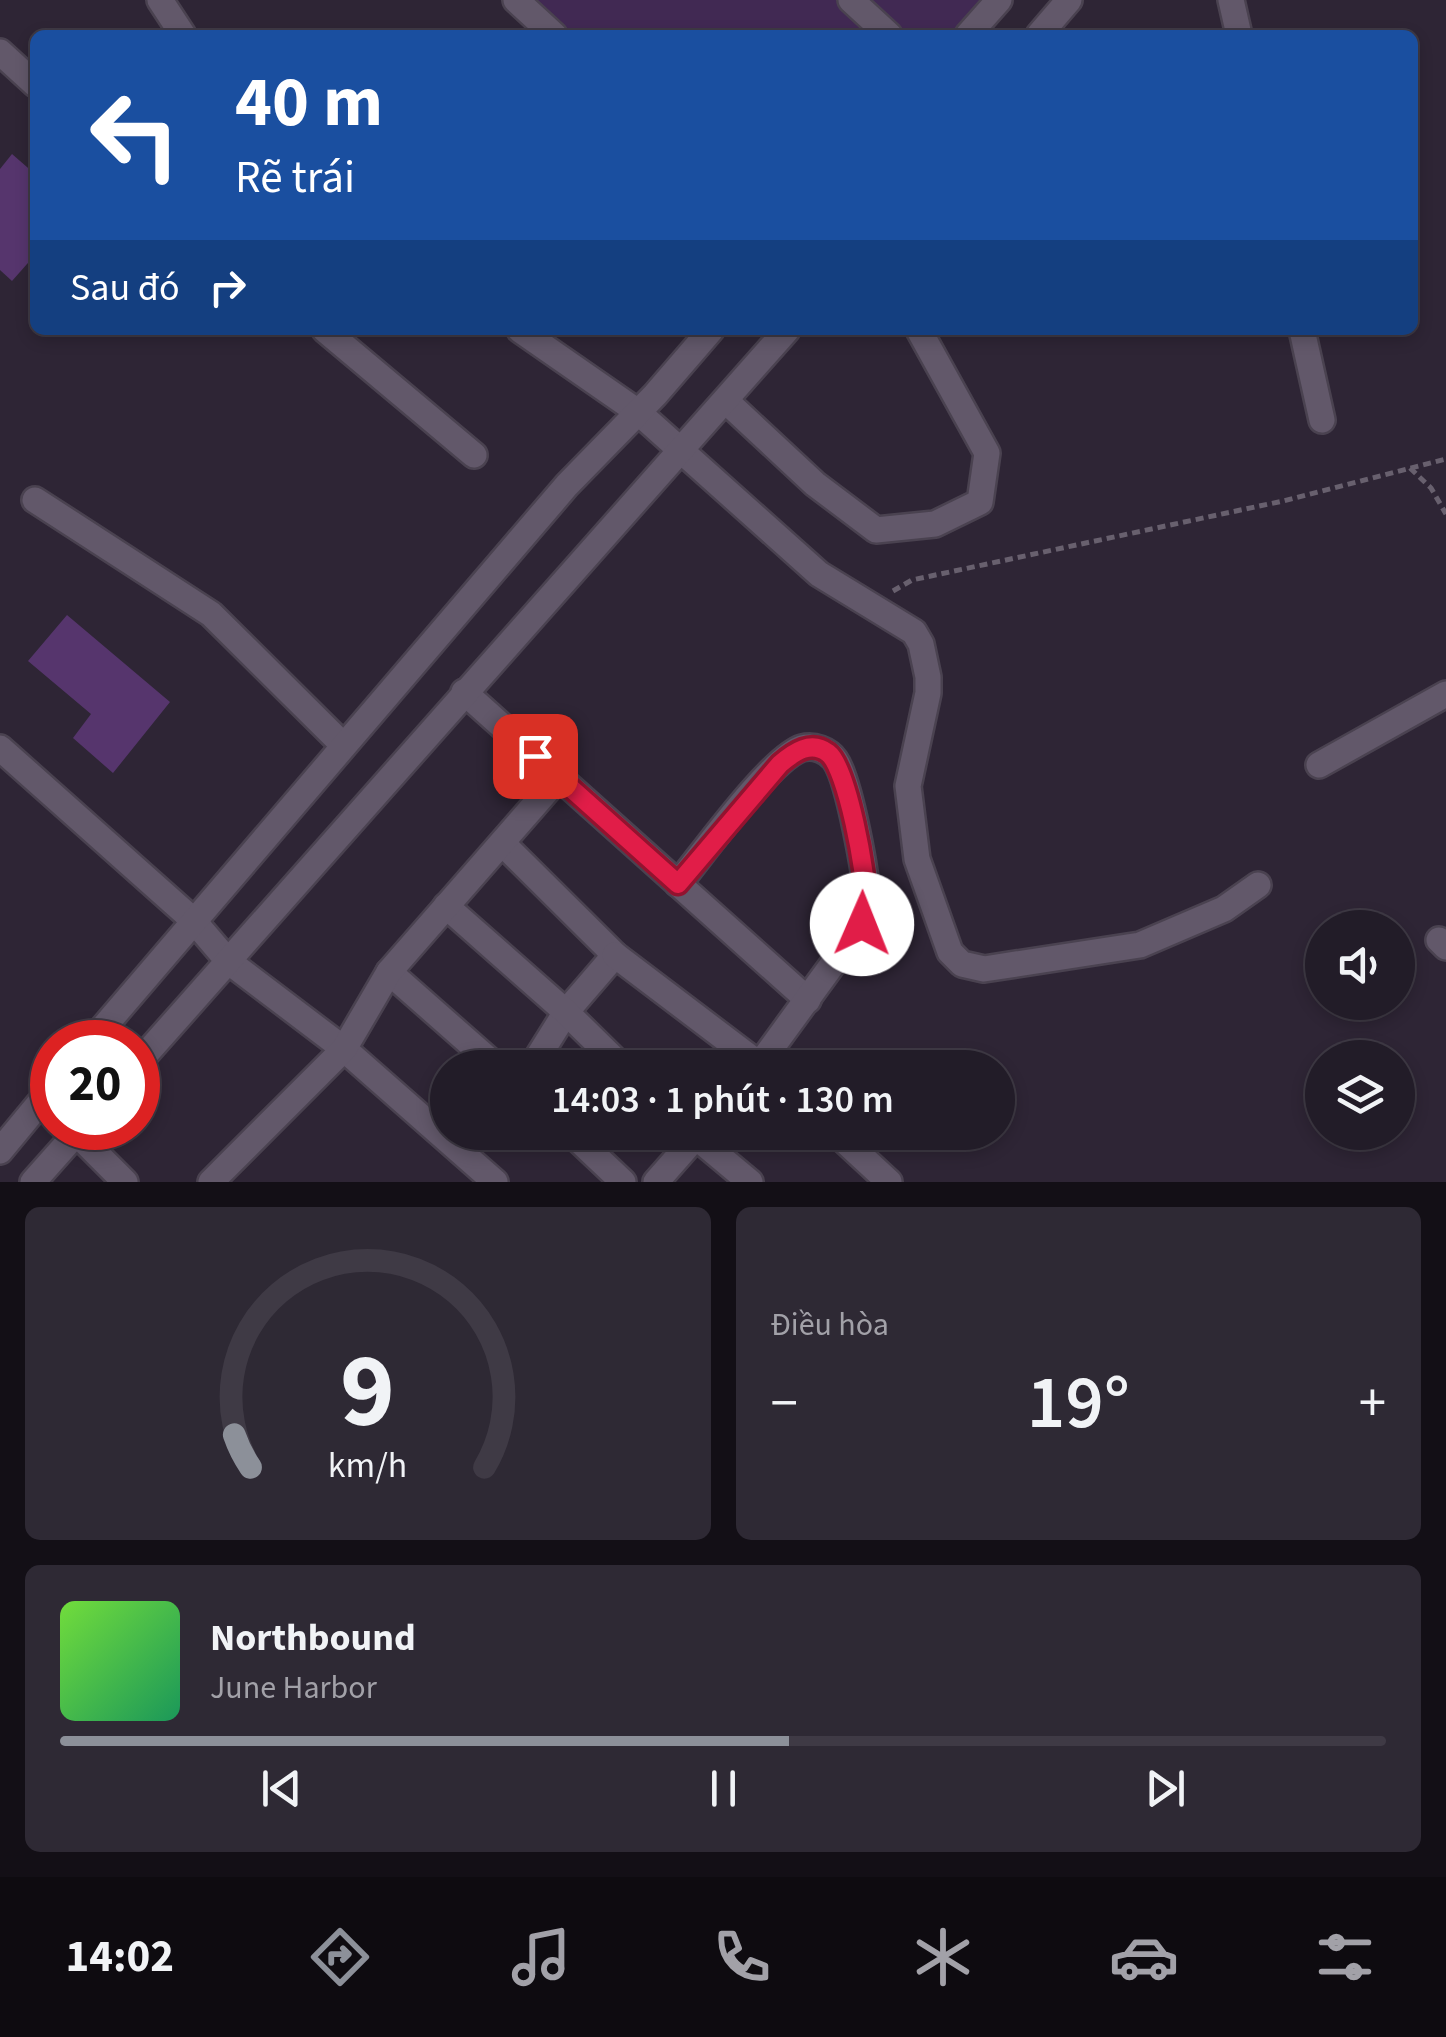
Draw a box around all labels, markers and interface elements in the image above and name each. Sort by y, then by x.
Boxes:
text: 40 m [235,53,383,153]
icon: left [70,70,200,200]
text: Rẽ trái [235,146,355,210]
icon: right [200,260,255,315]
text: Sau đó [70,261,180,315]
pin [493,714,578,799]
icon: arrive [508,729,563,784]
position arrow [810,872,914,976]
map controls [1305,910,1415,1150]
button: sound [1305,910,1415,1020]
speed limit sign: 20 [30,1020,160,1150]
button: layers [1305,1040,1415,1150]
text: 14:03 · 1 phút · 130 m [551,1073,894,1127]
text: Điều hòa [771,1302,889,1348]
text: 9 [340,1319,395,1467]
text: 19° [1027,1350,1130,1457]
text: − [771,1365,798,1443]
text: + [1359,1365,1386,1443]
text: km/h [328,1440,407,1491]
text: Northbound [210,1611,416,1665]
text: June Harbor [210,1665,377,1711]
icon: previous [254,1761,309,1816]
icon: pause [696,1761,751,1816]
icon: next [1138,1761,1193,1816]
icon: directions [305,1922,375,1992]
icon: music [506,1922,576,1992]
icon: phone [707,1922,777,1992]
icon: climate [908,1922,978,1992]
icon: car [1109,1922,1179,1992]
icon: filters [1310,1922,1380,1992]
text: 14:02 [66,1925,174,1989]

